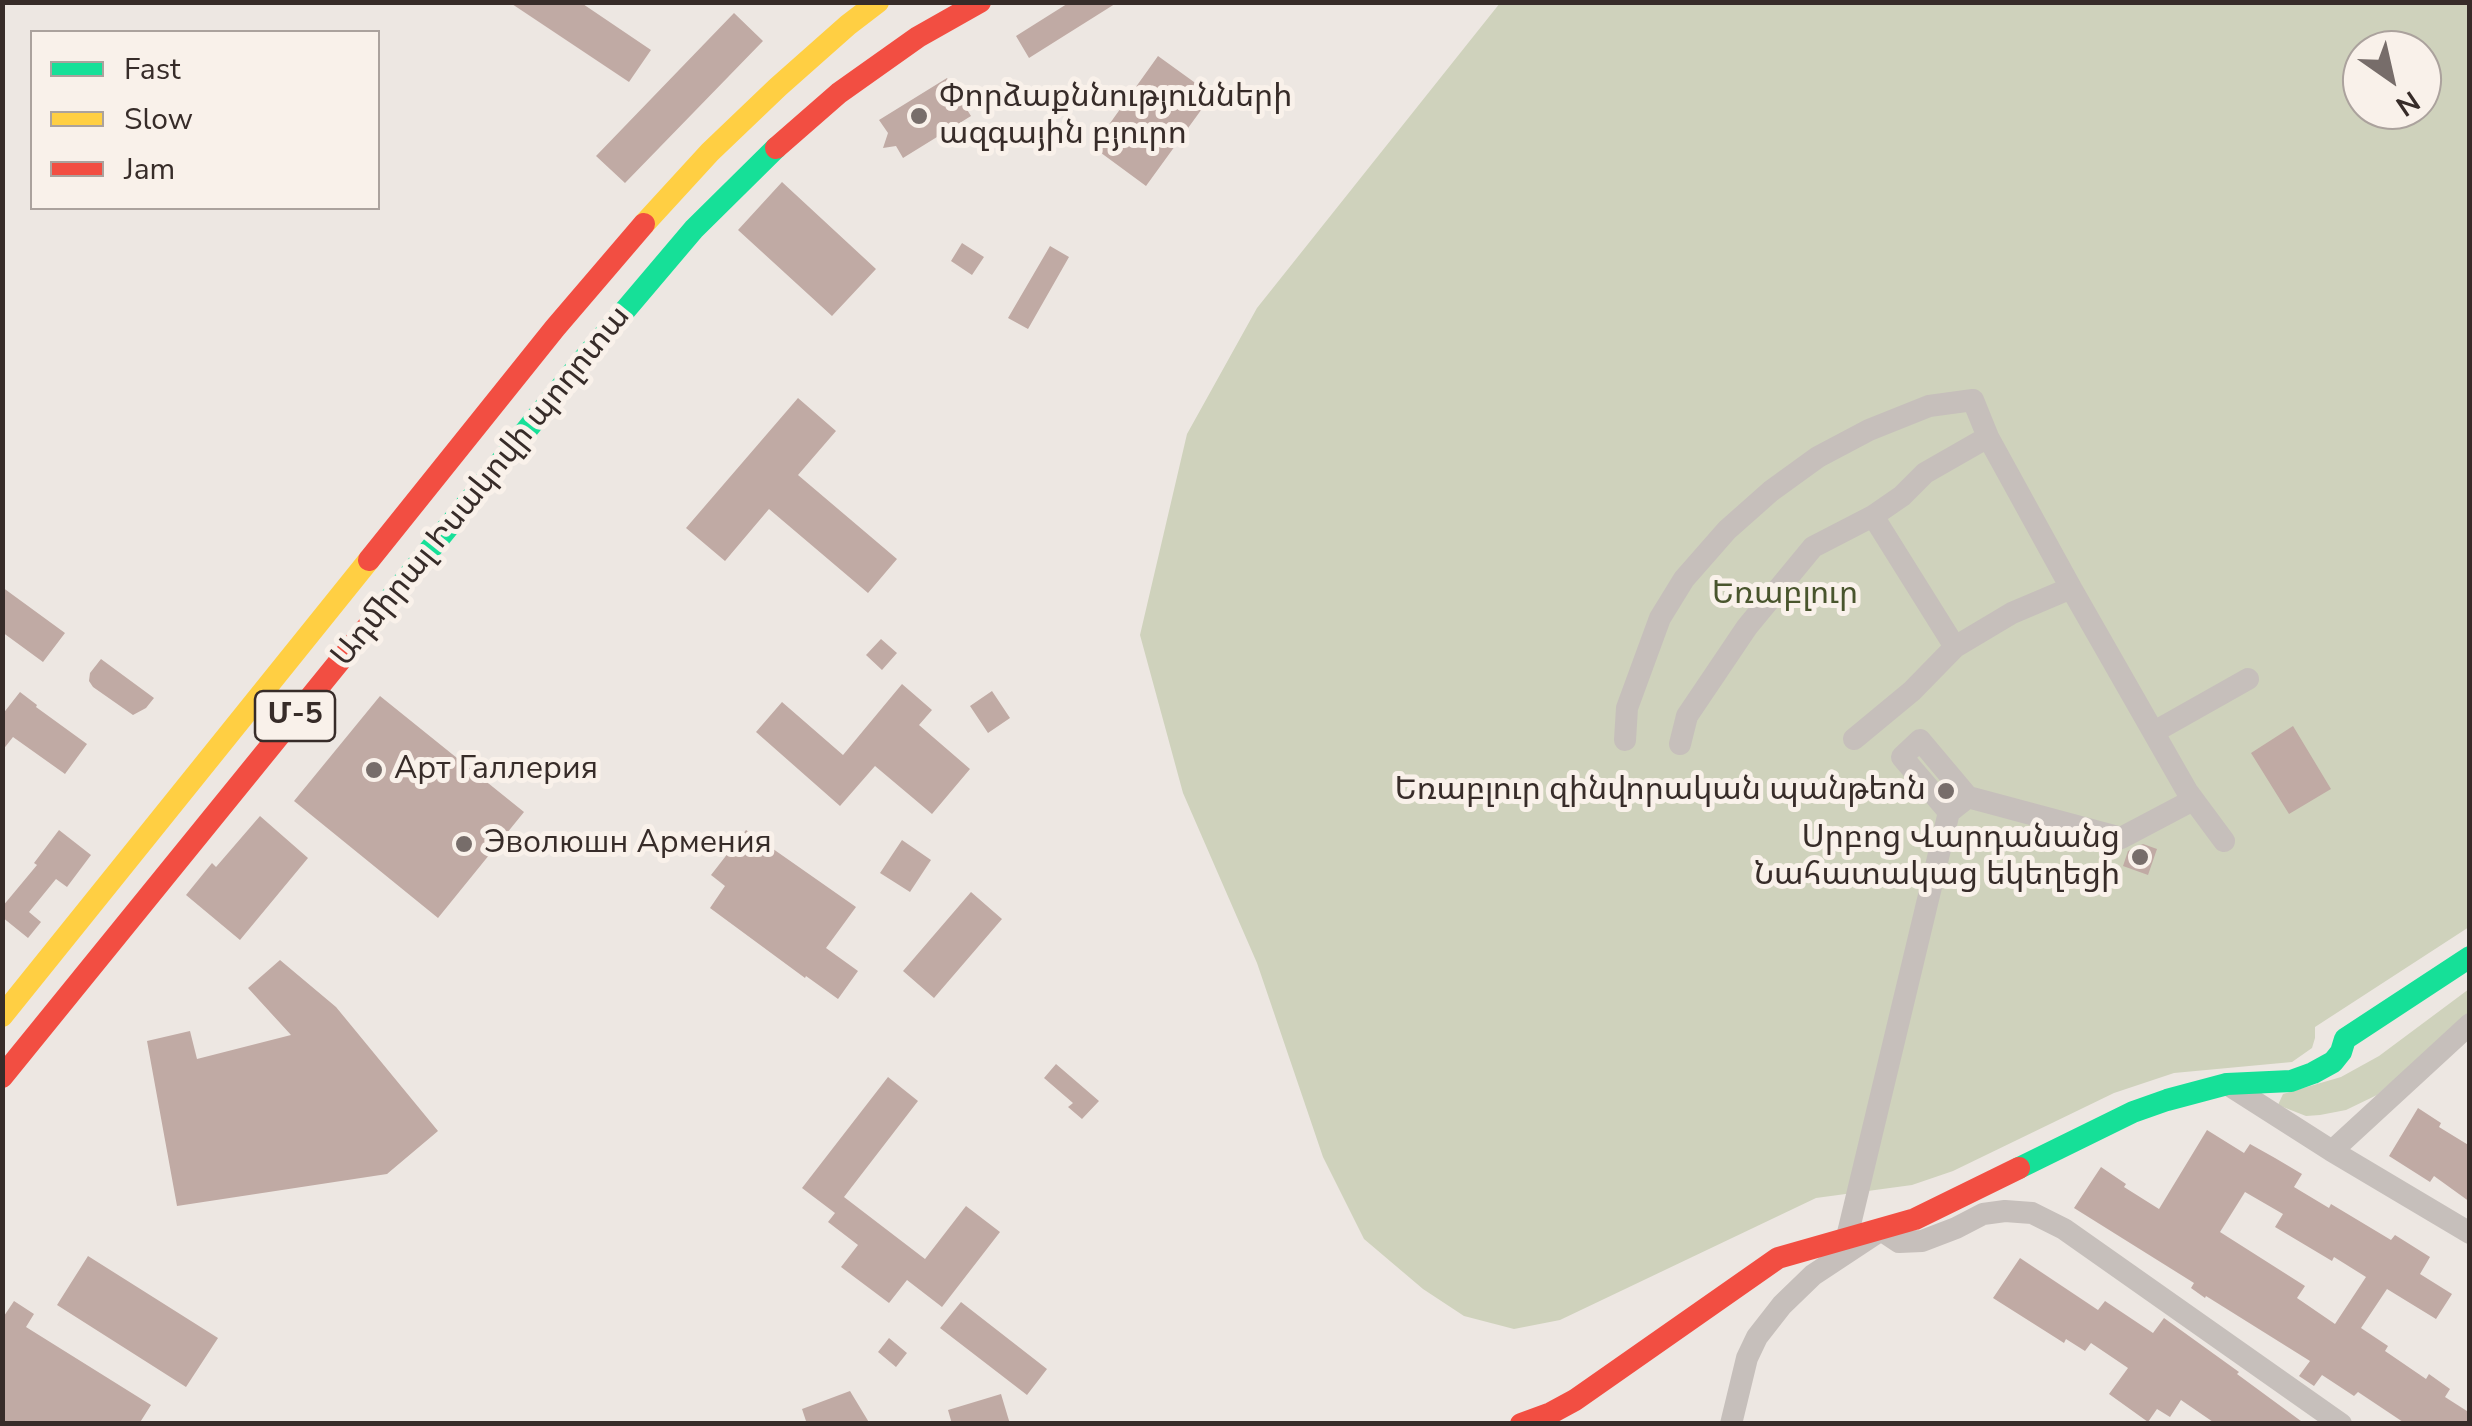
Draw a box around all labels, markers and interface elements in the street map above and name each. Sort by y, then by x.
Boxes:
legend [30,30,380,210]
north arrow [2342,30,2442,130]
text: Fast [124,49,181,90]
place label: Փորձաքննությունների ազգային բյուրո [939,79,1292,154]
text: N [2388,82,2427,125]
text: Slow [124,99,193,140]
marker: Փորձաքննությունների ազգային բյուրո [908,105,930,127]
text: Jam [124,149,175,190]
street label: Ադմիրալ Իսակովի պողոտա [325,299,639,675]
park label: Եռաբլուր [1712,576,1858,614]
road number: Մ-5 [255,691,335,741]
place label: Арт Галлерия [394,751,598,789]
marker: Арт Галлерия [363,759,385,781]
place label: Եռաբլուր զինվորական պանթեոն [1394,772,1926,810]
marker: Եռաբլուր զինվորական պանթեոն [1935,780,1957,802]
place label: Սրբոց Վարդանանց Նահատակաց եկեղեցի [1754,820,2120,895]
place label: Эволюшн Армения [484,825,772,863]
marker: Эволюшн Армения [453,833,475,855]
marker: Սրբոց Վարդանանց Նահատակաց եկեղեցի [2129,846,2151,868]

